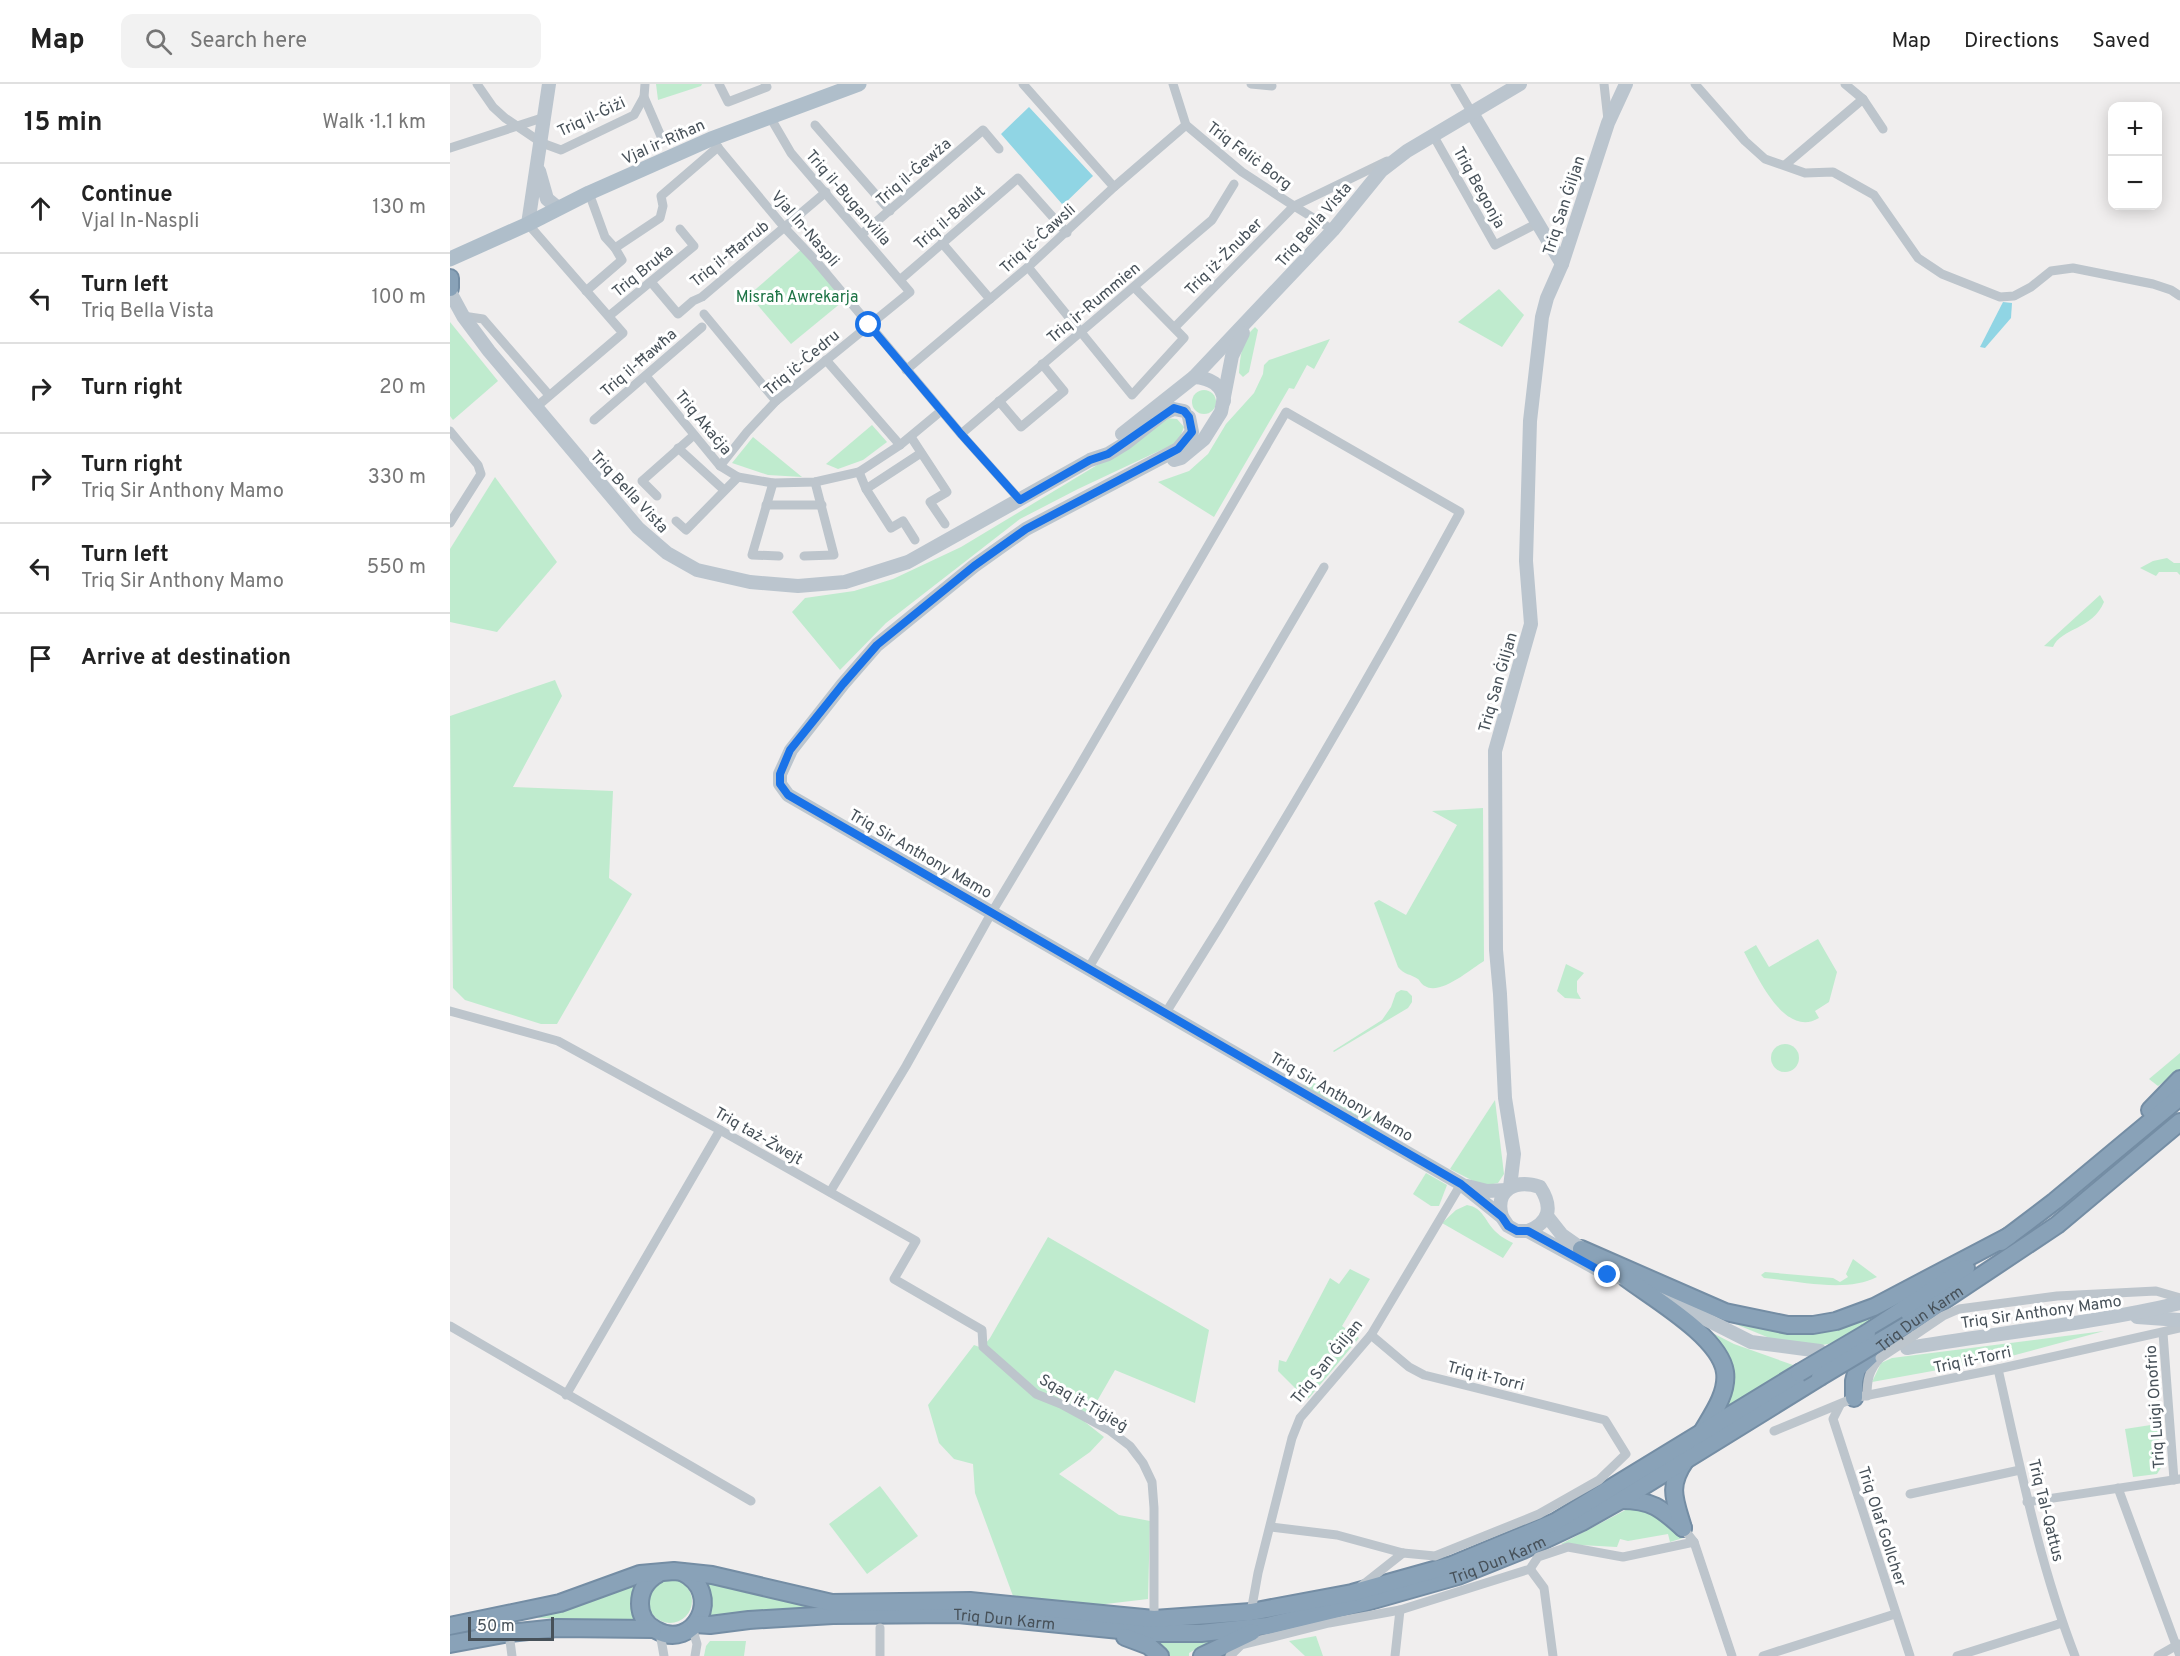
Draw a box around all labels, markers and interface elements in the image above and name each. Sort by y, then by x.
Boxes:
search box [121,14,541,68]
text: Map [30,23,85,59]
icon: search [142,25,175,58]
text: Search here [190,28,307,55]
text: Map [1891,28,1931,55]
text: Directions [1964,28,2059,55]
text: Saved [2092,28,2150,55]
street label: Triq il-Ġiżi [554,92,629,142]
map controls [2108,102,2162,210]
button: + [2108,102,2162,156]
text: 15 min [24,107,102,140]
text: Walk · 1.1 km [322,110,426,136]
street label: Vjal ir-Riħan [619,116,708,170]
street label: Triq Feliċ Borg [1202,118,1295,195]
street label: Triq il-Ġewża [871,133,956,211]
street label: Triq Begonja [1448,144,1509,232]
street label: Triq il-Buganvilla [800,146,895,250]
street label: Triq San Ġiljan [1538,153,1590,258]
button: − [2108,156,2162,210]
street label: Triq Bella Vista [1272,179,1357,272]
text: Continue [81,182,172,209]
street label: Triq il-Ballut [911,182,990,255]
street label: Vjal In-Naspli [766,187,843,272]
icon: ahead [24,192,57,225]
text: 130 m [372,195,426,221]
street label: Triq iċ-Ċawsli [995,199,1080,279]
text: Vjal In-Naspli [81,209,199,235]
street label: Triq iż-Żnuber [1181,214,1267,300]
street label: Triq il-Ħarrub [687,217,774,293]
street label: Triq Bruka [609,241,678,302]
street label: Triq ir-Rummien [1044,259,1145,348]
text: Turn left [81,272,169,299]
icon: left [24,282,57,315]
text: 100 m [371,285,426,311]
park label: Misraħ Awrekarja [736,288,858,308]
text: Triq Bella Vista [81,299,214,325]
route start [855,311,881,337]
street label: Triq il-Ħawħa [597,325,682,402]
street label: Triq iċ-Ċedru [759,325,844,401]
icon: right [24,372,57,405]
text: Turn right [81,375,183,402]
text: 20 m [379,375,426,401]
street label: Triq Akaċja [670,387,735,460]
street label: Triq Bella Vista [585,447,672,538]
text: Turn right [81,452,183,479]
icon: right [24,462,57,495]
text: 330 m [368,465,426,491]
text: Triq Sir Anthony Mamo [81,479,284,505]
text: Turn left [81,542,169,569]
icon: left [24,552,57,585]
text: 550 m [367,555,426,581]
text: Triq Sir Anthony Mamo [81,569,284,595]
street label: Triq San Ġiljan [1473,630,1523,735]
icon: arrive [24,642,57,675]
text: Arrive at destination [81,645,291,672]
street label: Triq Sir Anthony Mamo [845,806,995,904]
street label: Triq Sir Anthony Mamo [1266,1049,1416,1147]
street label: Triq taż-Żwejt [710,1102,806,1170]
route end [1594,1261,1620,1287]
street label: Triq Dun Karm [1873,1282,1968,1358]
street label: Triq Sir Anthony Mamo [1960,1292,2123,1334]
street label: Triq San Ġiljan [1286,1315,1368,1409]
street label: Triq it-Torri [1932,1343,2013,1379]
street label: Triq Luigi Onofrio [2142,1344,2170,1469]
street label: Triq it-Torri [1445,1358,1526,1396]
street label: Sqaq it-Tiġieġ [1035,1370,1131,1437]
street label: Triq Tal-Qattus [2023,1457,2067,1564]
street label: Triq Olaf Gollcher [1852,1464,1910,1589]
street label: Triq Dun Karm [1448,1533,1550,1590]
street label: Triq Dun Karm [953,1606,1056,1636]
scale bar [468,1614,554,1642]
text: 50 m [477,1617,515,1637]

